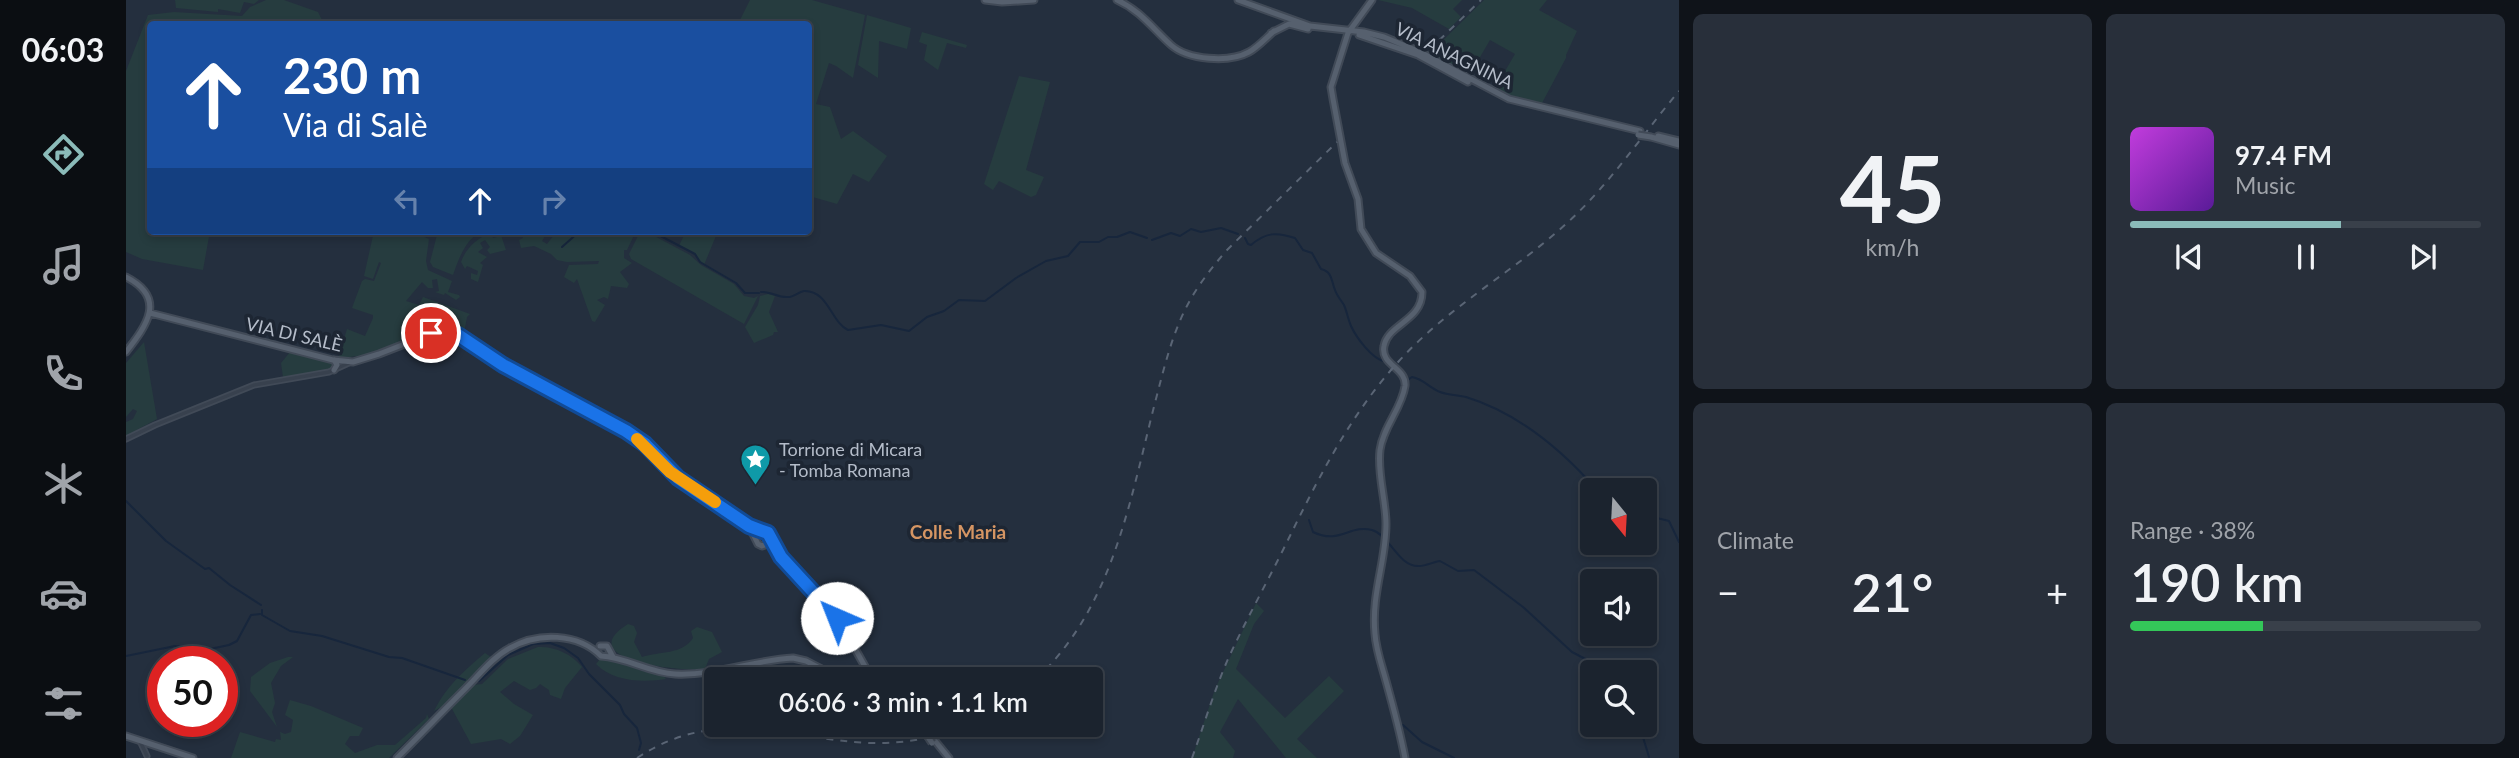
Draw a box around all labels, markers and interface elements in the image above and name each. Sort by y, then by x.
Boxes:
street label: VIA ANAGNINA [1392,17,1518,93]
text: 06:03 [22,30,104,69]
text: 230 m [283,46,421,104]
icon: ahead [168,49,259,140]
text: Via di Salè [283,105,428,144]
icon: directions [39,130,88,179]
text: 45 [1840,133,1945,242]
text: 97.4 FM [2235,139,2332,171]
text: Music [2235,171,2295,199]
icon: left [388,182,426,220]
icon: ahead [461,182,499,220]
icon: right [534,182,572,220]
text: km/h [1866,233,1919,261]
icon: previous [2170,238,2208,276]
icon: pause [2287,238,2325,276]
icon: next [2404,238,2442,276]
icon: music [39,240,88,289]
pin [401,303,461,363]
street label: VIA DI SALÈ [244,312,345,356]
icon: arrive [412,314,450,352]
icon: phone [39,349,88,398]
place label: Torrione di Micara - Tomba Romana [779,438,922,481]
place icon: Torrione di Micara - Tomba Romana [739,443,773,487]
icon: climate [39,459,88,508]
north arrow [1580,478,1657,555]
map controls [1580,478,1657,737]
text: Range · 38% [2130,516,2255,544]
district label: Colle Maria [910,520,1006,543]
text: Climate [1717,526,1794,554]
text: 190 km [2130,551,2304,613]
text: 21° [1852,561,1933,623]
icon: car [39,569,88,618]
button: sound [1580,569,1657,646]
text: − [1717,569,1739,615]
text: + [2046,569,2068,615]
position arrow [800,581,874,655]
speed limit sign: 50 [147,646,238,737]
button: search [1580,660,1657,737]
icon: filters [39,679,88,728]
text: 06:06 · 3 min · 1.1 km [779,686,1028,718]

